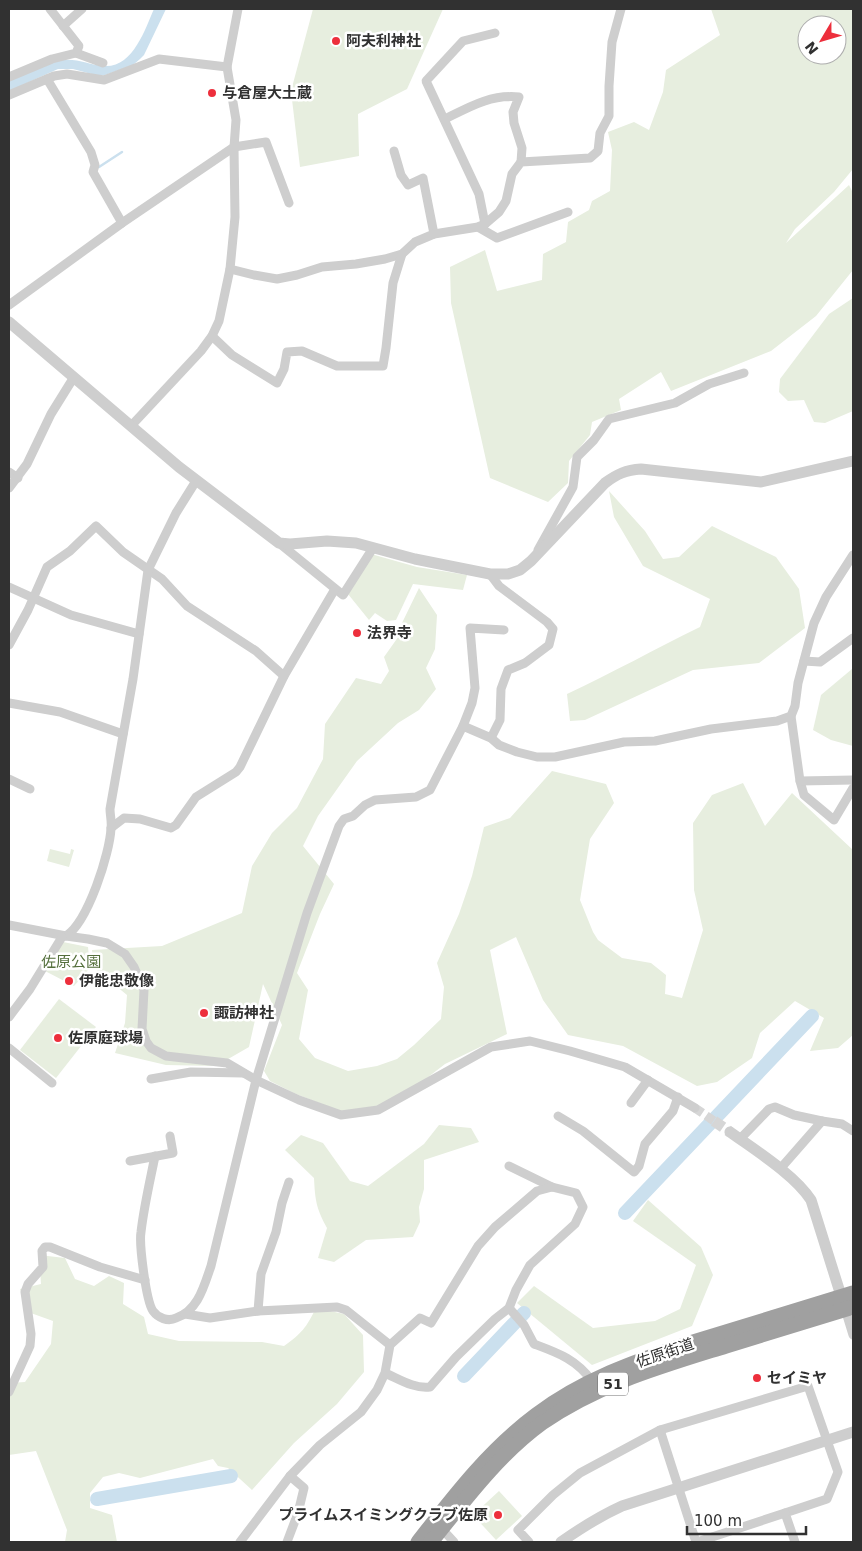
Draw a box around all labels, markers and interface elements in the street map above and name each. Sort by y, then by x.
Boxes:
north arrow [797,15,847,65]
place label: 阿夫利神社 [346,32,421,50]
marker: 阿夫利神社 [330,35,342,47]
text: N [802,38,822,58]
place label: 与倉屋大土蔵 [222,84,312,102]
marker: 与倉屋大土蔵 [206,87,218,99]
place label: 法界寺 [367,624,412,642]
marker: 法界寺 [351,627,363,639]
park label: 佐原公園 [41,953,101,971]
place label: 伊能忠敬像 [79,972,154,990]
marker: 伊能忠敬像 [63,975,75,987]
place label: 諏訪神社 [214,1004,274,1022]
marker: 諏訪神社 [198,1007,210,1019]
place label: 佐原庭球場 [68,1029,143,1047]
marker: 佐原庭球場 [52,1032,64,1044]
street label: 佐原街道 [634,1335,696,1371]
place label: セイミヤ [767,1369,827,1387]
road number: 51 [598,1372,628,1396]
marker: セイミヤ [751,1372,763,1384]
scale bar [687,1504,806,1536]
place label: プライムスイミングクラブ佐原 [279,1506,488,1524]
marker: プライムスイミングクラブ佐原 [492,1509,504,1521]
text: 100 m [694,1512,742,1530]

